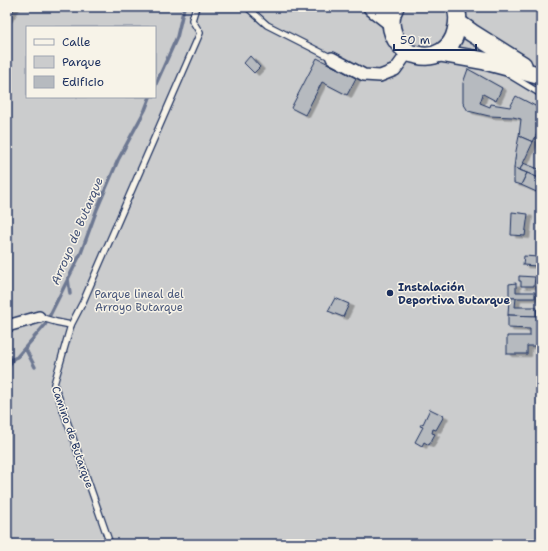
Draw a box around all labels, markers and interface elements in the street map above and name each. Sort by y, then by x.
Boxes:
legend [26,26,156,98]
scale bar [394,26,476,52]
text: 50 m [400,32,430,48]
text: Calle [62,34,91,50]
text: Parque [62,54,101,70]
text: Edificio [62,74,104,90]
water label: Arroyo de Butarque [47,175,107,287]
place label: Instalación Deportiva Butarque [398,280,511,308]
park label: Parque lineal del Arroyo Butarque [95,287,184,315]
marker: Instalación Deportiva Butarque [385,288,395,298]
street label: Camino de Butarque [48,384,97,490]

